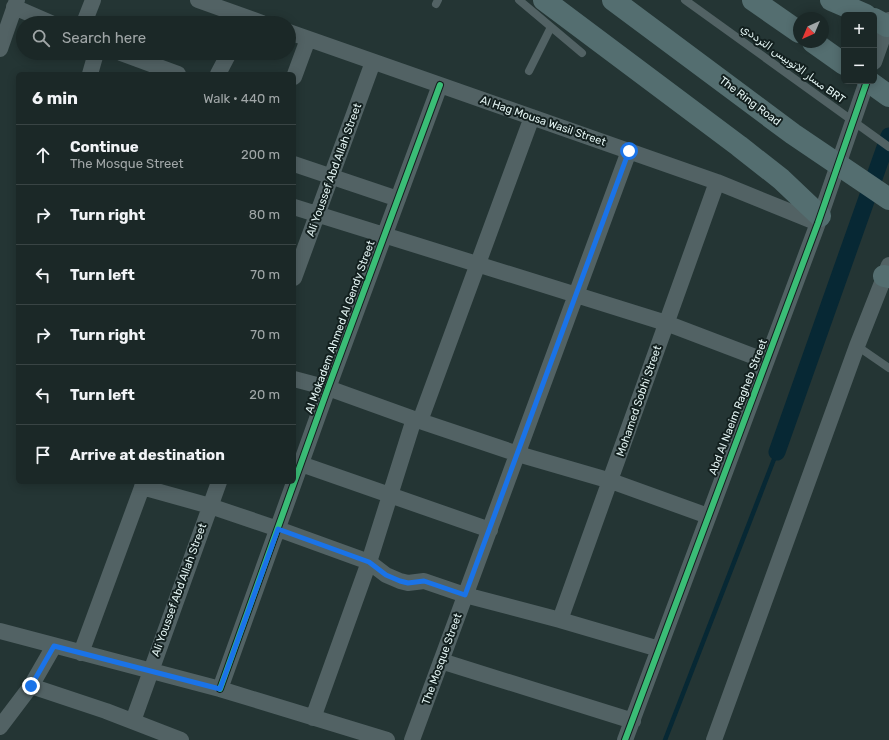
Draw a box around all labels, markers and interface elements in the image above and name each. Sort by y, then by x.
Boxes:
north arrow [793,12,829,48]
map controls [841,12,877,84]
button: + [841,12,877,48]
search box [16,16,296,60]
street label: مسار الاتوبيس الترددي BRT [738,22,848,107]
icon: search [30,27,52,49]
text: Search here [62,29,146,47]
button: − [841,48,877,84]
street label: The Ring Road [717,74,783,128]
text: 6 min [32,88,78,108]
text: Walk · 440 m [203,91,280,106]
street label: Al Hag Mousa Wasil Street [479,93,608,149]
street label: Ali Youssef Abd Allah Street [304,101,364,238]
text: Continue [70,138,139,156]
route start [620,142,638,160]
icon: ahead [32,144,54,166]
text: 200 m [241,147,280,162]
text: The Mosque Street [70,156,184,171]
icon: right [32,204,54,226]
text: Turn right [70,206,145,224]
text: 80 m [249,207,280,222]
street label: Al Mokadem Ahmed Al Gendy Street [303,238,378,415]
icon: left [32,264,54,286]
text: Turn left [70,266,135,284]
text: 70 m [250,267,280,282]
icon: right [32,324,54,346]
text: Turn right [70,326,145,344]
text: 70 m [250,327,280,342]
street label: Abd Al Naeim Ragheb Street [706,337,770,477]
street label: Mohamed Sobhi Street [614,343,664,458]
icon: left [32,384,54,406]
text: Turn left [70,386,135,404]
text: 20 m [249,387,280,402]
icon: arrive [32,444,54,466]
text: Arrive at destination [70,446,225,464]
street label: Ali Youssef Abd Allah Street [149,521,209,658]
street label: The Mosque Street [419,611,465,706]
route end [22,677,40,695]

